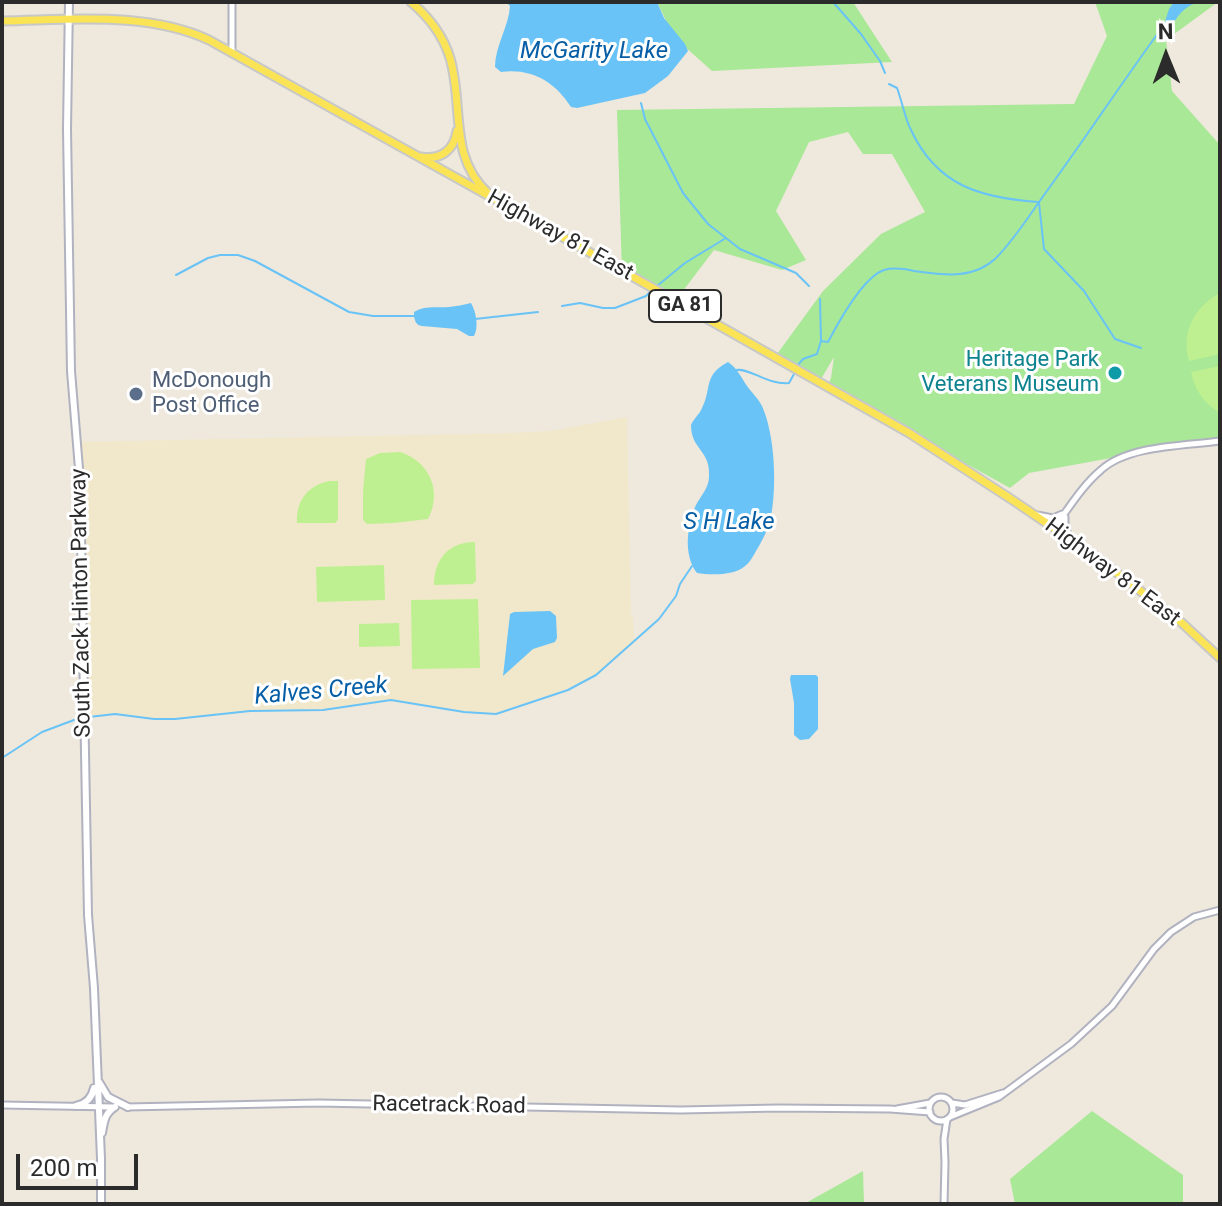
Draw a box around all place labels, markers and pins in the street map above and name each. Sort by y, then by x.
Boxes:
place label: Heritage Park Veterans Museum [921,347,1099,398]
marker: Heritage Park Veterans Museum [1106,364,1124,382]
place label: McDonough Post Office [152,368,271,420]
marker: McDonough Post Office [127,385,145,403]

